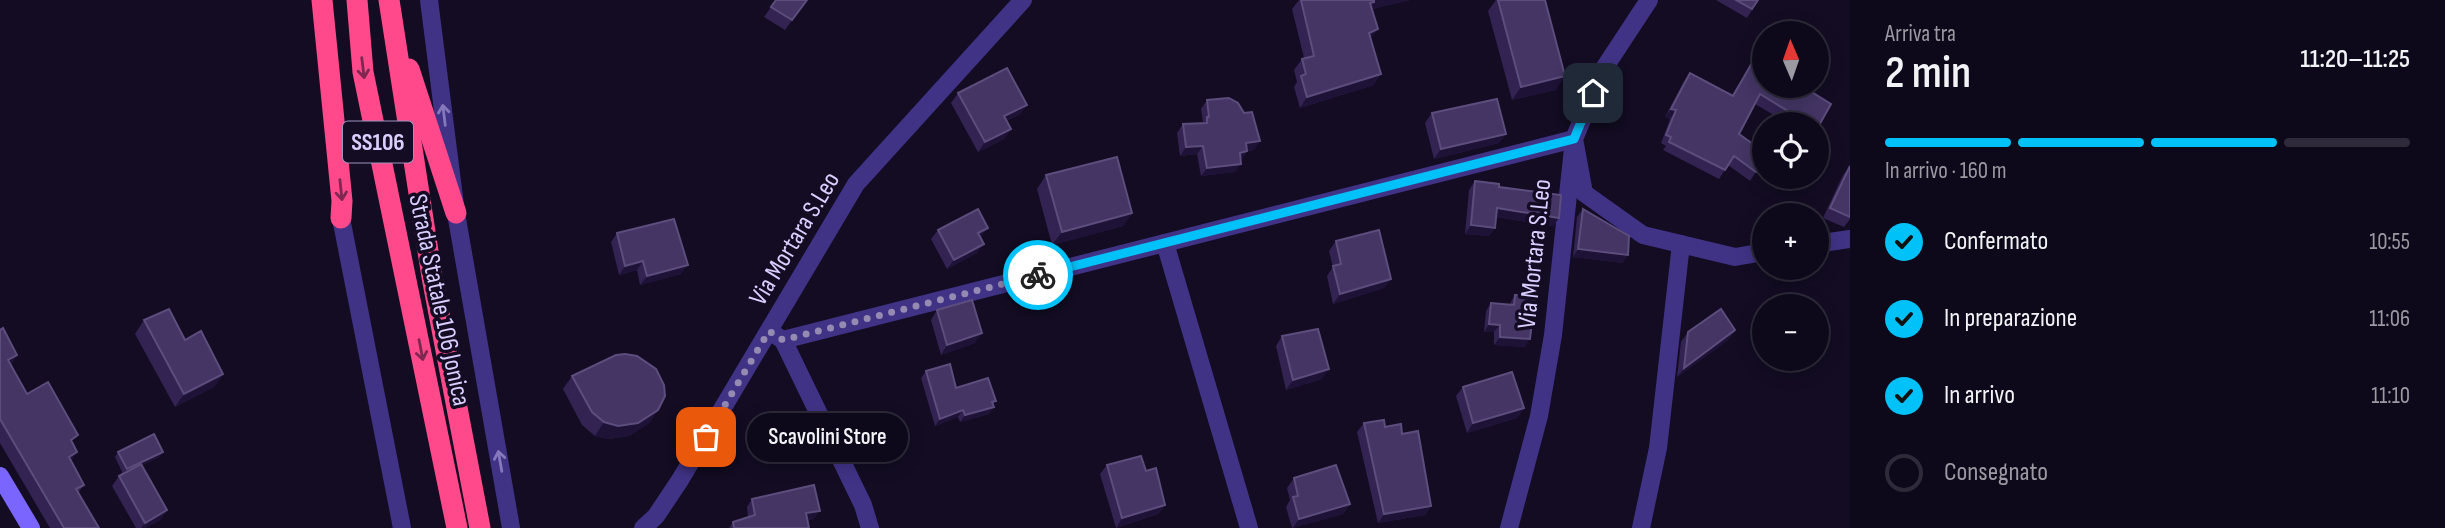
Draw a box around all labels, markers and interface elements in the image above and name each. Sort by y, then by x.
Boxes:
text: Arriva tra [1885,20,1956,48]
north arrow [1752,21,1829,98]
map controls [1752,21,1829,371]
text: 11:20–11:25 [2300,44,2410,75]
text: 2 min [1885,46,1971,101]
one-way arrow [357,56,370,79]
pin [1563,63,1623,123]
icon: home [1574,74,1612,112]
one-way arrow [437,104,450,127]
button: locate [1752,112,1829,189]
road number: SS106 [343,122,413,162]
text: In arrivo · 160 m [1885,157,2006,185]
street label: Via Mortara S.Leo [743,167,847,311]
one-way arrow [334,178,347,201]
street label: Via Mortara S.Leo [1512,178,1558,330]
street label: Strada Statale 106 Jonica [401,191,477,409]
button: + [1752,203,1829,280]
icon: check [1885,223,1923,261]
text: Confermato [1944,226,2048,257]
text: 10:55 [2369,228,2410,256]
courier [1003,240,1073,310]
icon: bike [1019,256,1057,294]
button: − [1752,294,1829,371]
icon: check [1885,300,1923,338]
text: In preparazione [1944,303,2077,334]
text: 11:06 [2369,305,2410,333]
one-way arrow [415,338,428,361]
icon: check [1885,377,1923,415]
text: In arrivo [1944,380,2015,411]
text: 11:10 [2371,382,2410,410]
pin [676,407,736,467]
callout: Scavolini Store [748,412,909,462]
icon: bag [687,418,725,456]
text: Scavolini Store [768,423,887,451]
one-way arrow [493,450,506,473]
text: Consegnato [1944,457,2048,488]

